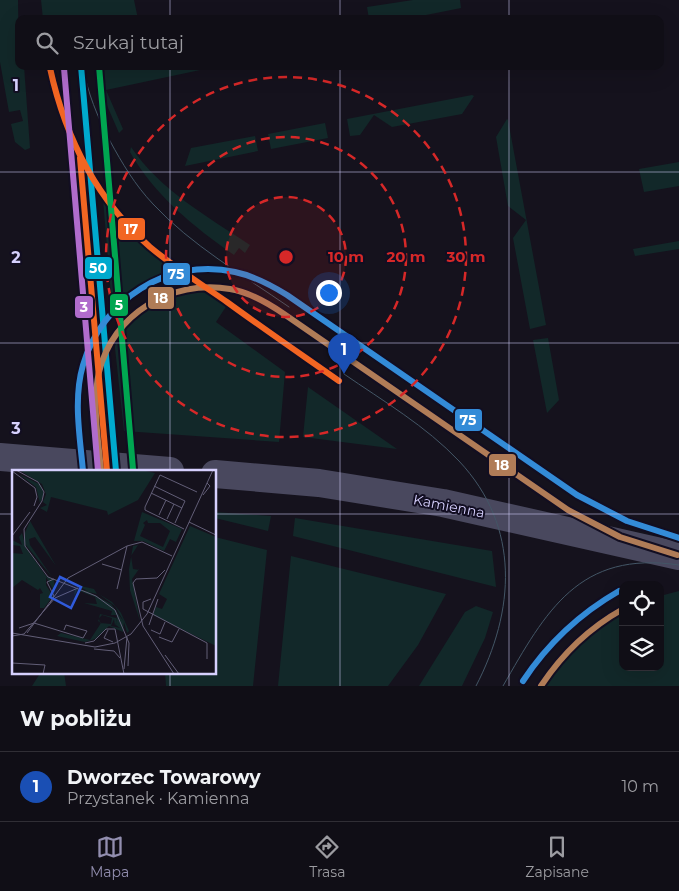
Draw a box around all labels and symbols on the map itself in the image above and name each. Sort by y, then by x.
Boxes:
text: 1 [13,76,19,95]
line badge: 17 [117,217,146,241]
text: 17 [124,220,138,238]
text: 10 m [328,247,364,266]
text: 20 m [386,247,426,266]
text: 30 m [445,247,486,266]
text: 2 [11,248,21,267]
centre of rings [277,248,295,266]
line badge: 50 [84,256,113,280]
text: 50 [89,259,107,277]
line badge: 75 [162,262,191,286]
text: 75 [168,265,184,283]
your location [316,280,342,306]
line badge: 18 [147,286,175,310]
text: 18 [154,289,168,307]
line badge: 5 [109,293,129,317]
line badge: 3 [74,295,94,319]
text: 5 [115,296,123,314]
text: 3 [79,298,88,316]
pin: 1 [328,333,360,374]
line badge: 75 [454,408,483,432]
text: 75 [460,411,476,429]
text: 3 [10,419,21,438]
line badge: 18 [488,453,517,477]
text: 18 [495,456,509,474]
inset map [12,470,216,674]
street label: Kamienna [412,490,486,522]

